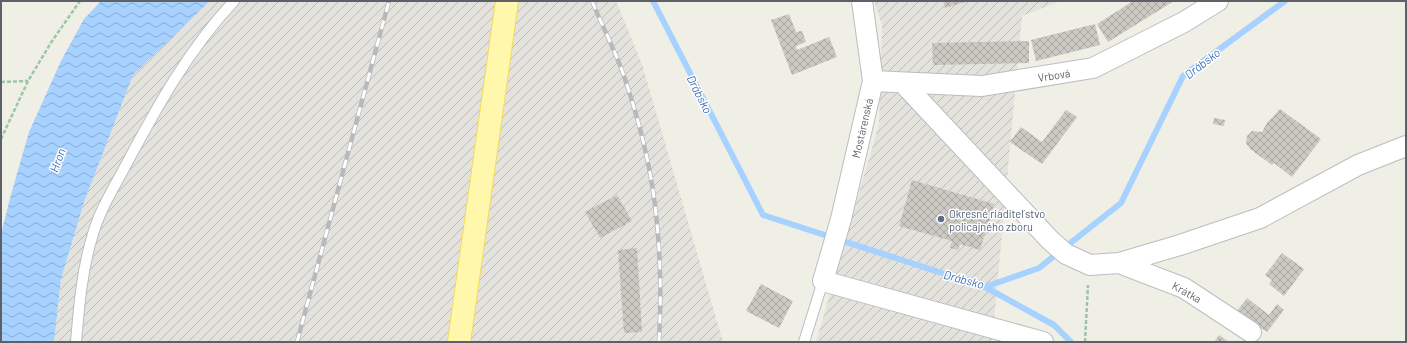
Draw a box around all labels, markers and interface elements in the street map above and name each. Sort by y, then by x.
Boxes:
water label: Drábsko [1181,45,1223,81]
street label: Vrbová [1037,66,1071,84]
water label: Drábsko [684,72,716,116]
street label: Mostárenská [849,97,875,159]
water label: Hron [46,146,68,174]
place label: Okresné riaditeľstvo policajného zboru [949,207,1045,233]
marker: Okresné riaditeľstvo policajného zboru [936,214,946,224]
water label: Drábsko [942,267,986,291]
street label: Krátka [1170,279,1204,305]

